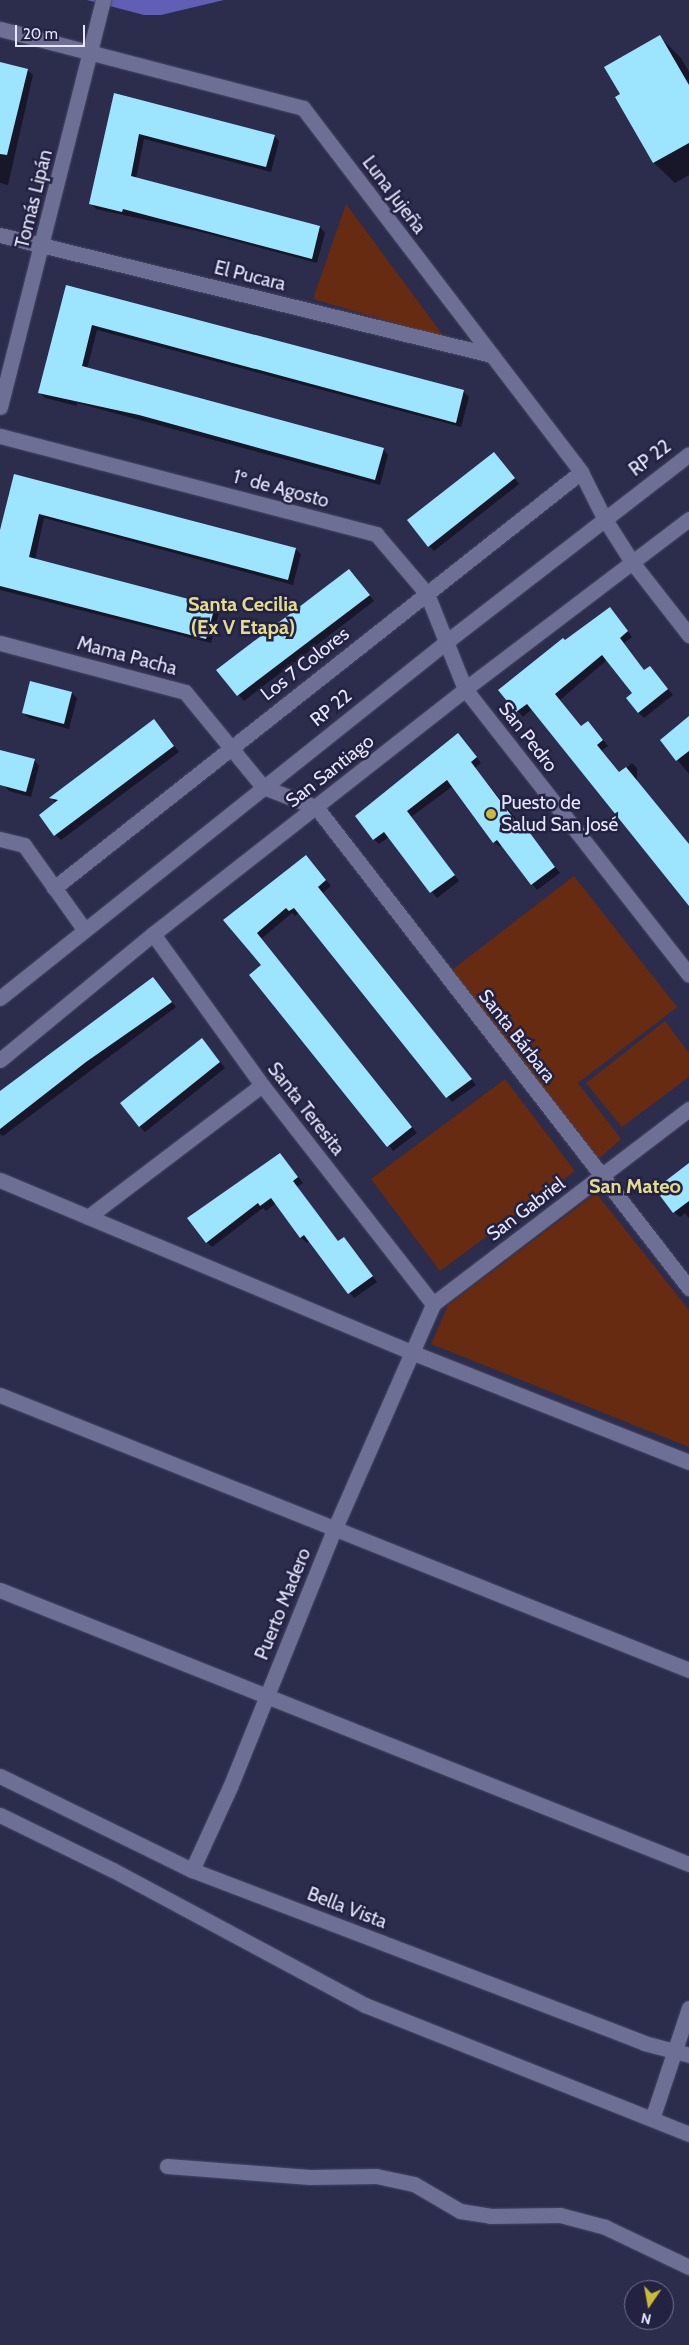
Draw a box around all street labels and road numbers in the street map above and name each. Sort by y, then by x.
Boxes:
street label: Tomás Lipán [11,147,57,251]
street label: Luna Jujeña [357,152,431,238]
street label: El Pucara [212,256,288,296]
street label: RP 22 [625,435,675,481]
street label: 1º de Agosto [231,465,331,513]
street label: Los 7 Colores [256,622,354,706]
street label: Mama Pacha [75,632,179,680]
street label: RP 22 [306,685,356,731]
street label: San Pedro [494,698,562,776]
street label: San Santiago [282,730,378,812]
street label: Santa Bárbara [474,985,560,1087]
street label: Santa Teresita [263,1058,349,1160]
street label: San Gabriel [482,1172,570,1246]
street label: Puerto Madero [250,1545,316,1663]
street label: Bella Vista [304,1882,390,1934]

